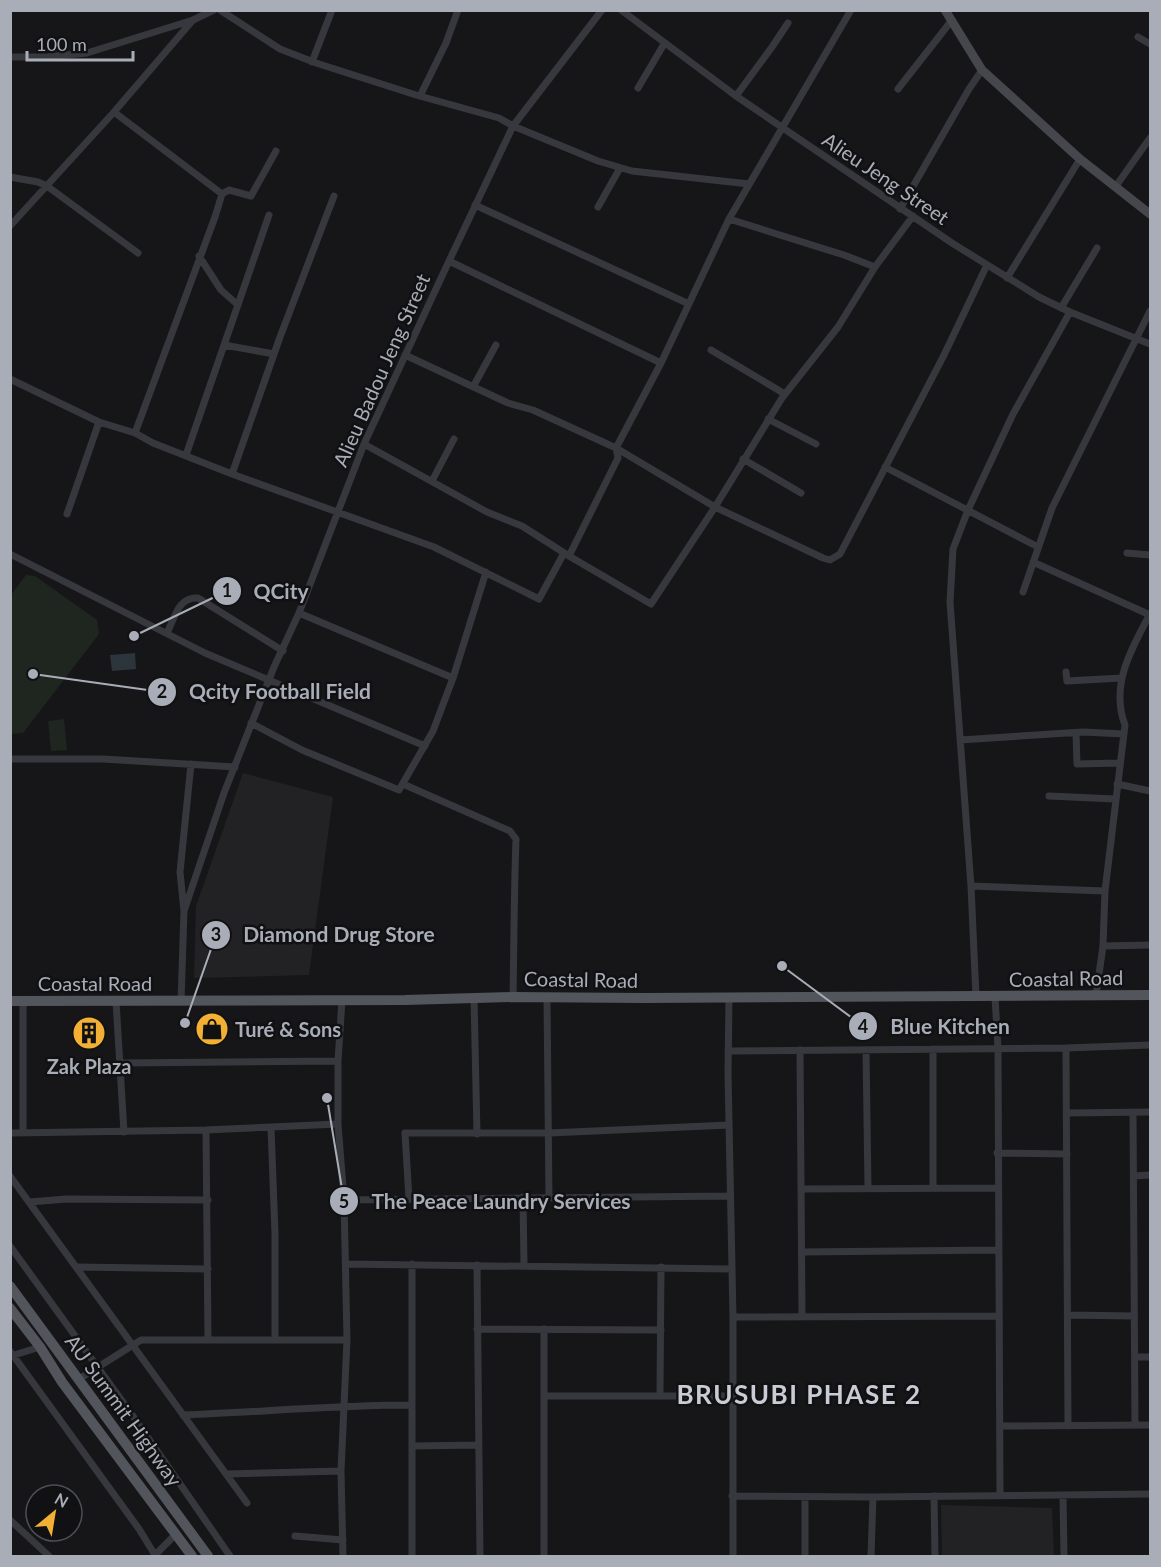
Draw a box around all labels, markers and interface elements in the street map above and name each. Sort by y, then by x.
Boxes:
scale bar [27,24,134,62]
text: 100 m [36,33,87,55]
street label: Alieu Jeng Street [818,127,954,229]
street label: Alieu Badou Jeng Street [328,270,434,470]
callout: QCity [212,572,321,611]
text: QCity [253,578,309,603]
text: 1 [222,579,232,601]
callout: Qcity Football Field [147,672,383,711]
text: Qcity Football Field [189,678,371,703]
text: 2 [157,680,167,702]
callout: Diamond Drug Store [201,915,447,954]
text: Diamond Drug Store [243,921,435,946]
text: 3 [211,923,221,945]
street label: Coastal Road [1009,965,1123,991]
street label: Coastal Road [524,966,638,992]
street label: Coastal Road [38,971,152,995]
callout: Blue Kitchen [848,1007,1022,1046]
shop icon: Turé & Sons [194,1011,230,1047]
text: Blue Kitchen [890,1013,1010,1038]
building icon: Zak Plaza [71,1015,107,1051]
text: 4 [858,1015,868,1037]
place label: Turé & Sons [235,1017,341,1041]
place label: Zak Plaza [47,1054,131,1078]
callout: The Peace Laundry Services [329,1182,643,1221]
text: The Peace Laundry Services [371,1188,631,1213]
text: 5 [339,1190,349,1212]
street label: AU Summit Highway [61,1329,188,1491]
district label: BRUSUBI PHASE 2 [677,1378,922,1410]
north arrow [24,1483,84,1543]
text: N [52,1488,72,1511]

